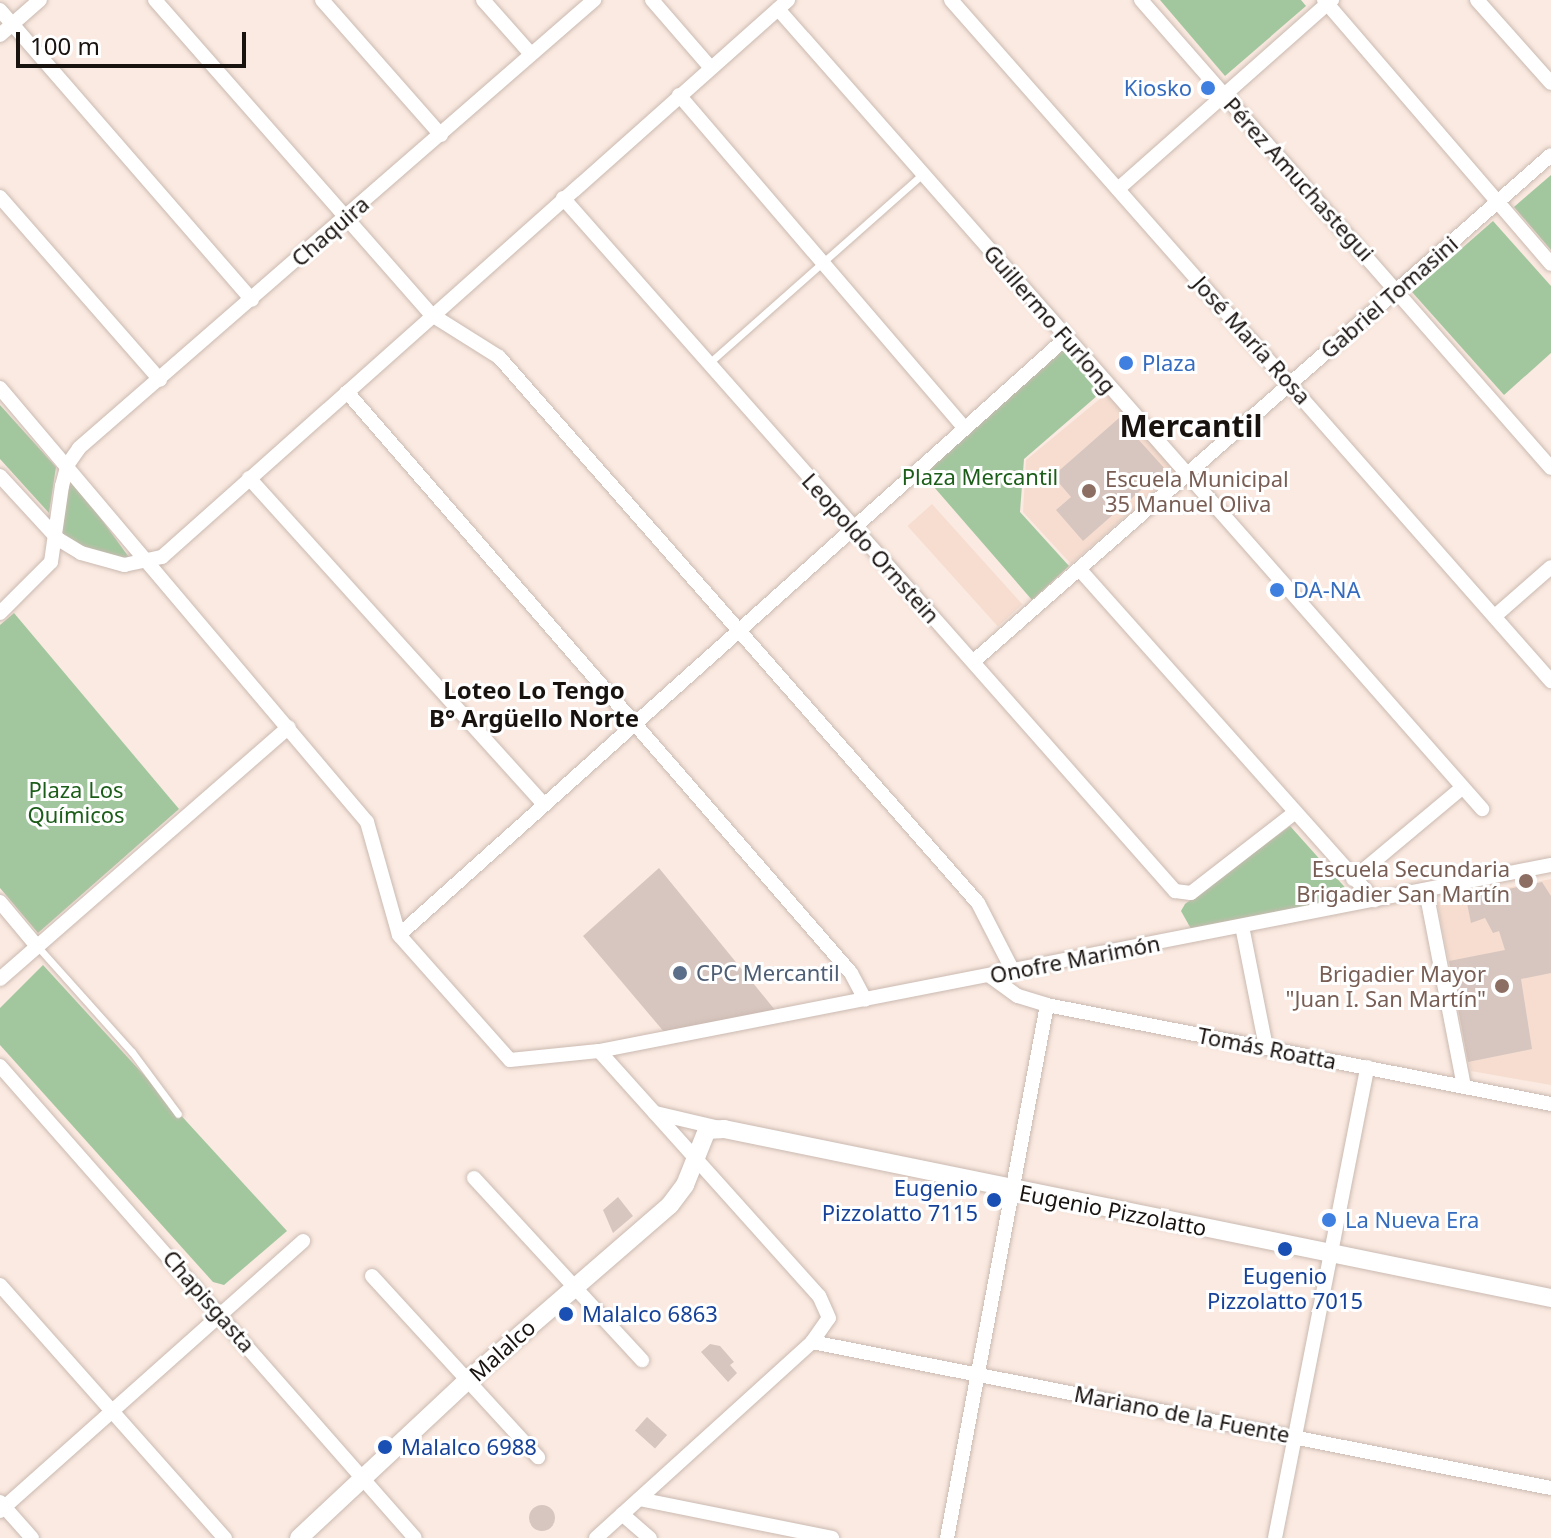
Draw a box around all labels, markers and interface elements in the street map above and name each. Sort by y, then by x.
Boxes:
scale bar [20,16,250,66]
text: 100 m [30,29,100,62]
place label: Kiosko [1124,75,1192,101]
marker: Kiosko [1199,79,1217,97]
street label: Pérez Amuchastegui [1219,92,1379,266]
street label: Chaquira [286,190,374,272]
street label: Gabriel Tomasini [1315,230,1463,364]
street label: Guillermo Furlong [978,239,1122,399]
street label: José María Rosa [1188,271,1316,409]
place label: Plaza [1142,350,1196,376]
marker: Plaza [1117,354,1135,372]
district label: Mercantil [1120,408,1262,444]
park label: Plaza Mercantil [902,464,1058,490]
place label: Escuela Municipal 35 Manuel Oliva [1105,465,1289,516]
street label: Leopoldo Ornstein [797,468,945,628]
marker: Escuela Municipal 35 Manuel Oliva [1080,482,1098,500]
place label: DA-NA [1293,577,1361,603]
marker: DA-NA [1268,581,1286,599]
district label: Loteo Lo Tengo B° Argüello Norte [429,676,639,732]
park label: Plaza Los Químicos [27,776,125,828]
place label: Escuela Secundaria Brigadier San Martín [1296,855,1510,906]
marker: Escuela Secundaria Brigadier San Martín [1517,872,1535,890]
street label: Onofre Marimón [988,930,1162,988]
place label: CPC Mercantil [696,960,840,986]
place label: Brigadier Mayor "Juan I. San Martín" [1286,960,1486,1012]
marker: CPC Mercantil [671,964,689,982]
marker: Brigadier Mayor "Juan I. San Martín" [1493,977,1511,995]
street label: Tomás Roatta [1195,1022,1339,1074]
place label: Eugenio Pizzolatto 7115 [822,1174,978,1226]
street label: Eugenio Pizzolatto [1017,1179,1209,1241]
marker: Eugenio Pizzolatto 7115 [985,1191,1003,1209]
place label: La Nueva Era [1345,1207,1479,1233]
marker: La Nueva Era [1320,1211,1338,1229]
marker: Eugenio Pizzolatto 7015 [1276,1240,1294,1258]
street label: Chapisgasta [158,1245,260,1357]
place label: Eugenio Pizzolatto 7015 [1207,1262,1363,1314]
place label: Malalco 6863 [582,1301,718,1327]
marker: Malalco 6863 [557,1305,575,1323]
street label: Malalco [463,1313,541,1387]
street label: Mariano de la Fuente [1072,1380,1292,1448]
place label: Malalco 6988 [401,1434,537,1460]
marker: Malalco 6988 [376,1438,394,1456]

